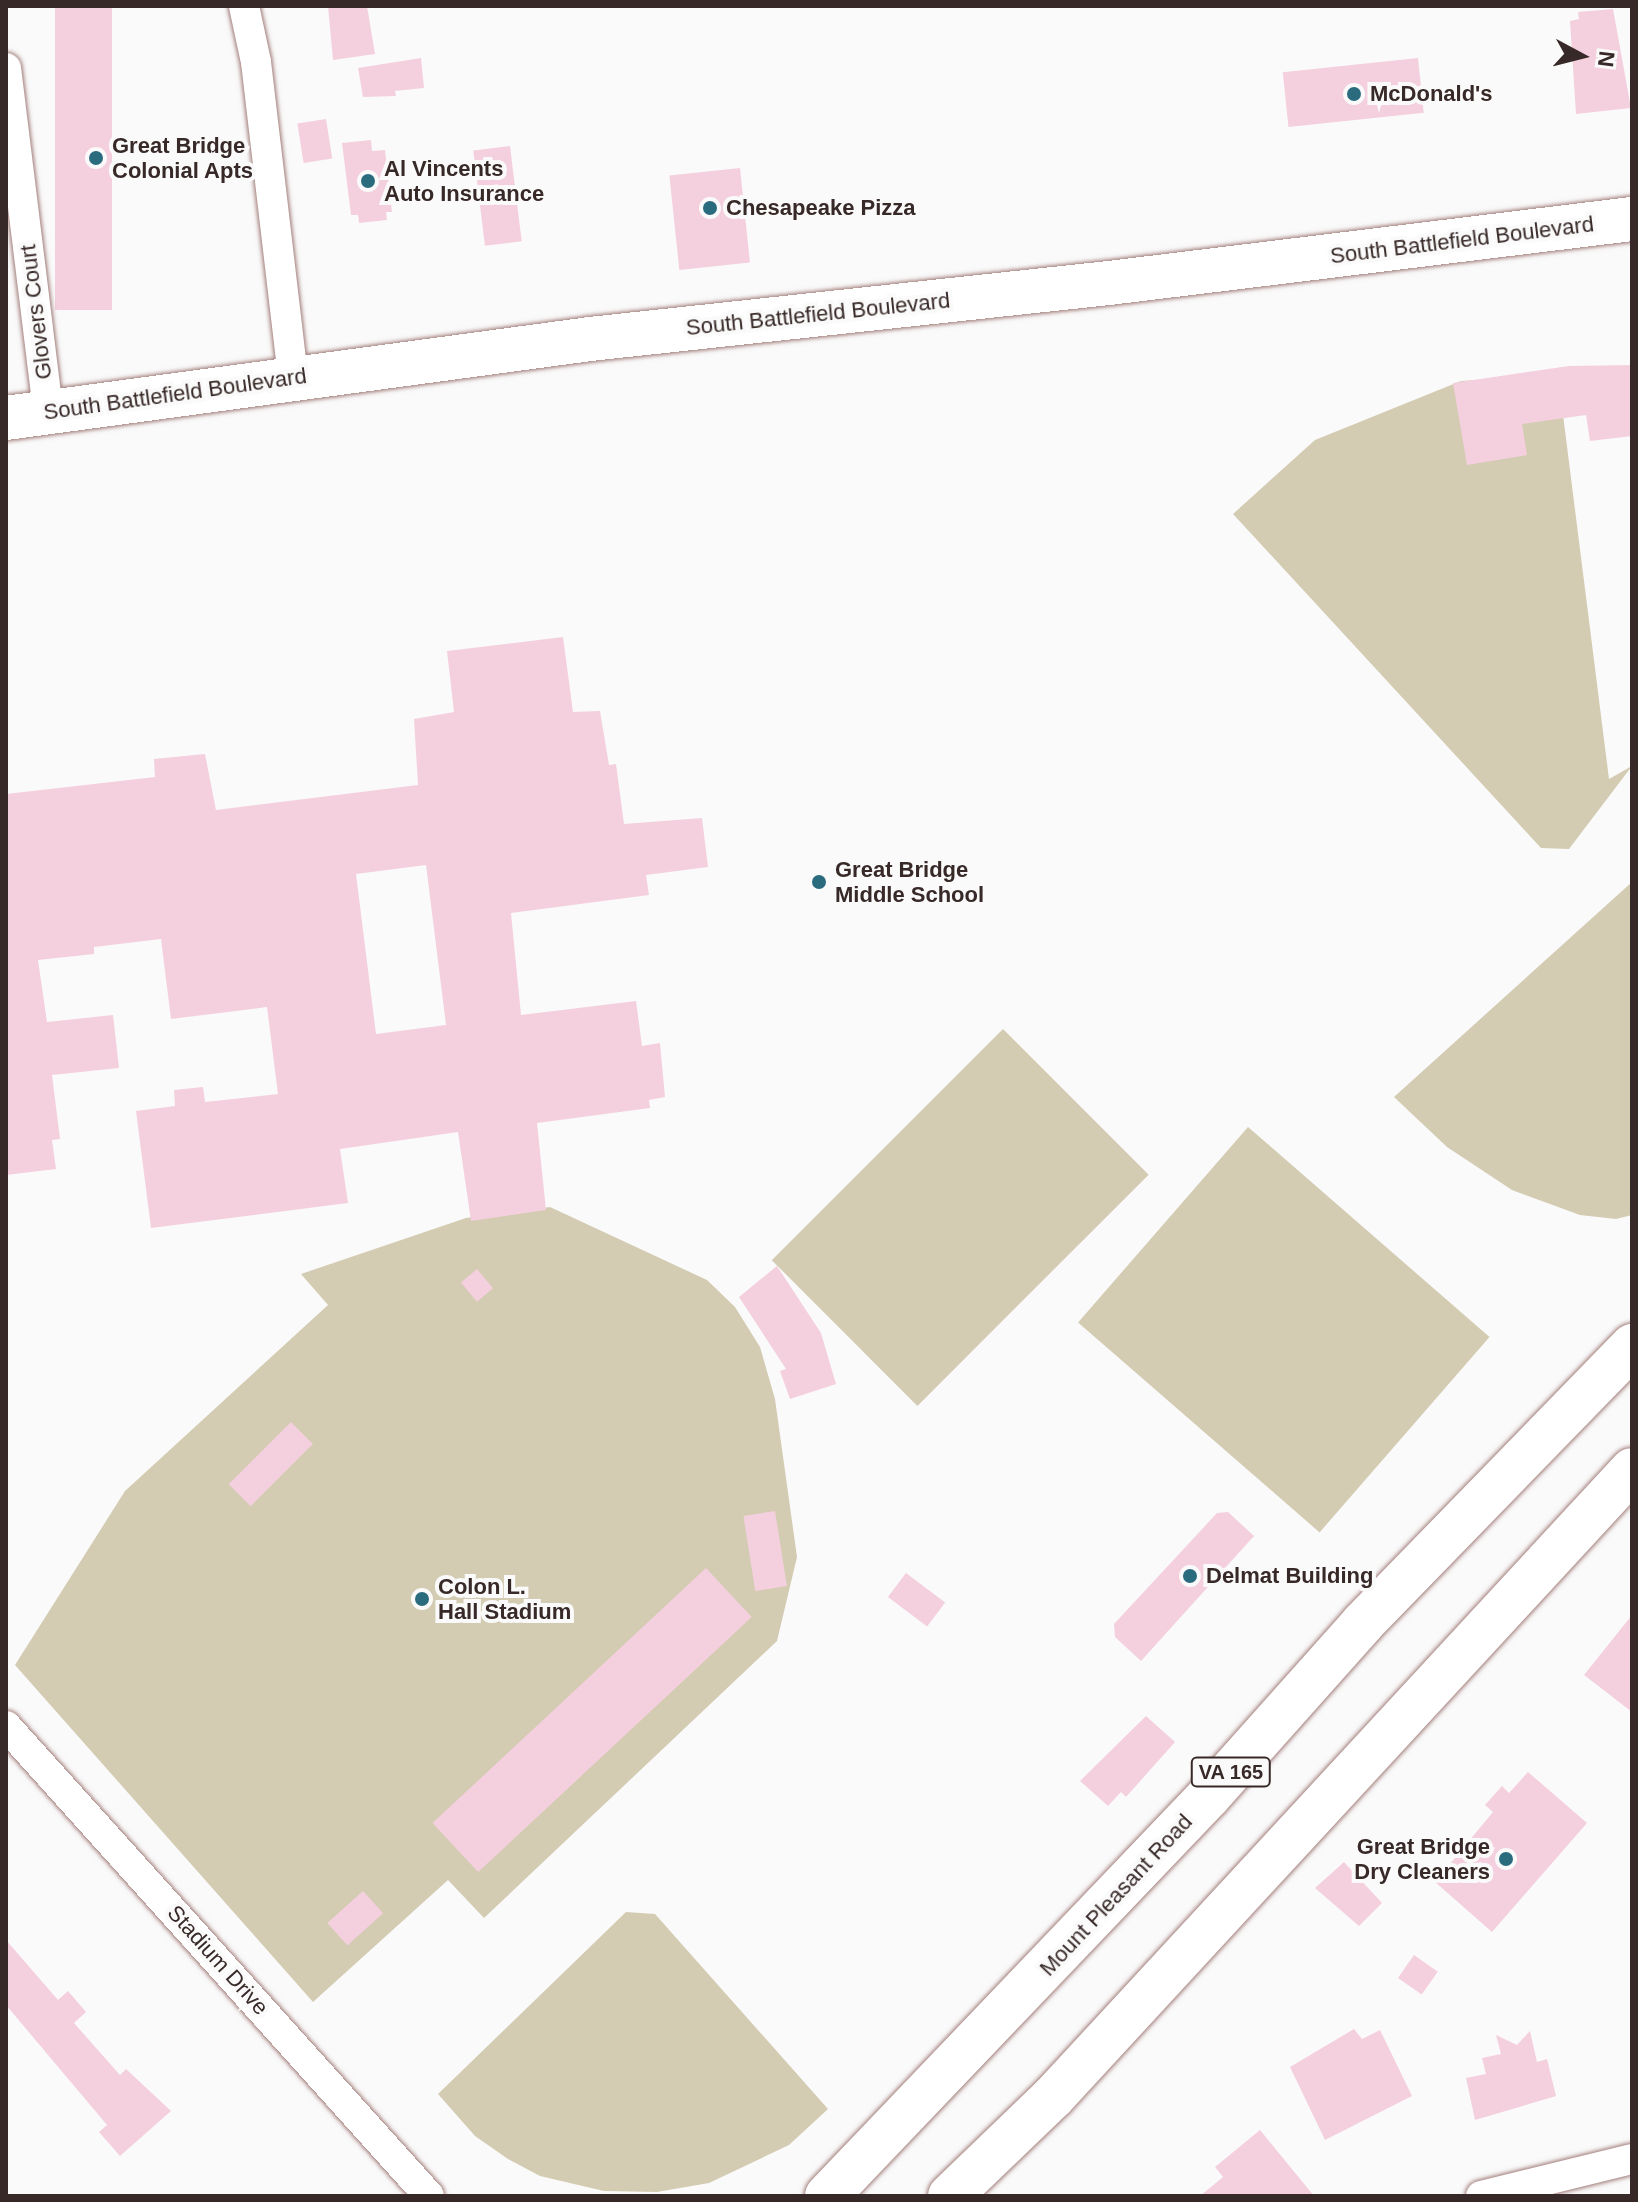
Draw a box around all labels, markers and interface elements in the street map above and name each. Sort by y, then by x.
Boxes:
north arrow [1542,16,1622,96]
text: N [1593,50,1620,68]
place label: McDonald's [1370,81,1493,107]
marker: McDonald's [1345,85,1363,103]
place label: Great Bridge Colonial Apts [112,132,254,184]
marker: Great Bridge Colonial Apts [87,149,105,167]
place label: Al Vincents Auto Insurance [384,155,544,206]
marker: Al Vincents Auto Insurance [359,172,377,190]
place label: Chesapeake Pizza [726,195,916,221]
marker: Chesapeake Pizza [701,199,719,217]
street label: South Battlefield Boulevard [1329,211,1595,269]
street label: Glovers Court [15,243,57,381]
street label: South Battlefield Boulevard [685,287,951,341]
street label: South Battlefield Boulevard [42,362,308,426]
place label: Great Bridge Middle School [835,856,984,908]
marker: Great Bridge Middle School [810,873,828,891]
place label: Delmat Building [1206,1563,1373,1589]
marker: Delmat Building [1181,1567,1199,1585]
place label: Colon L. Hall Stadium [438,1573,571,1624]
marker: Colon L. Hall Stadium [413,1590,431,1608]
road number: VA 165 [1189,1756,1273,1788]
street label: Mount Pleasant Road [1034,1809,1198,1981]
place label: Great Bridge Dry Cleaners [1354,1833,1490,1884]
marker: Great Bridge Dry Cleaners [1497,1850,1515,1868]
street label: Stadium Drive [162,1900,274,2020]

